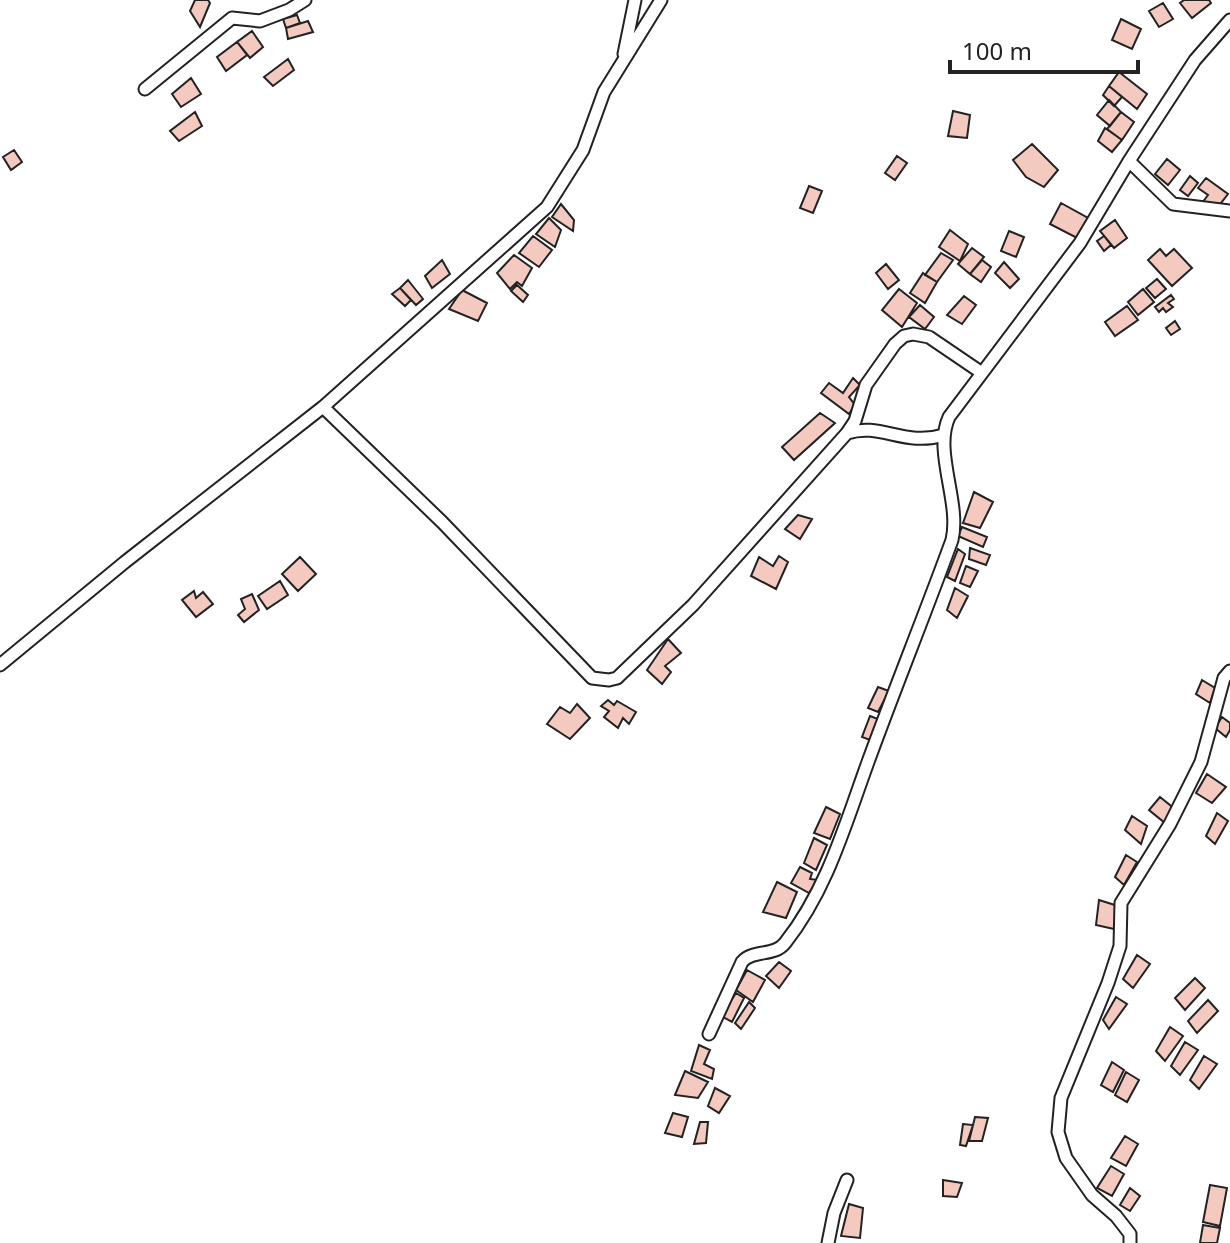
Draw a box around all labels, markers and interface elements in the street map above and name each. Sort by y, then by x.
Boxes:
scale bar [950,24,1138,74]
text: 100 m [962,34,1032,67]

